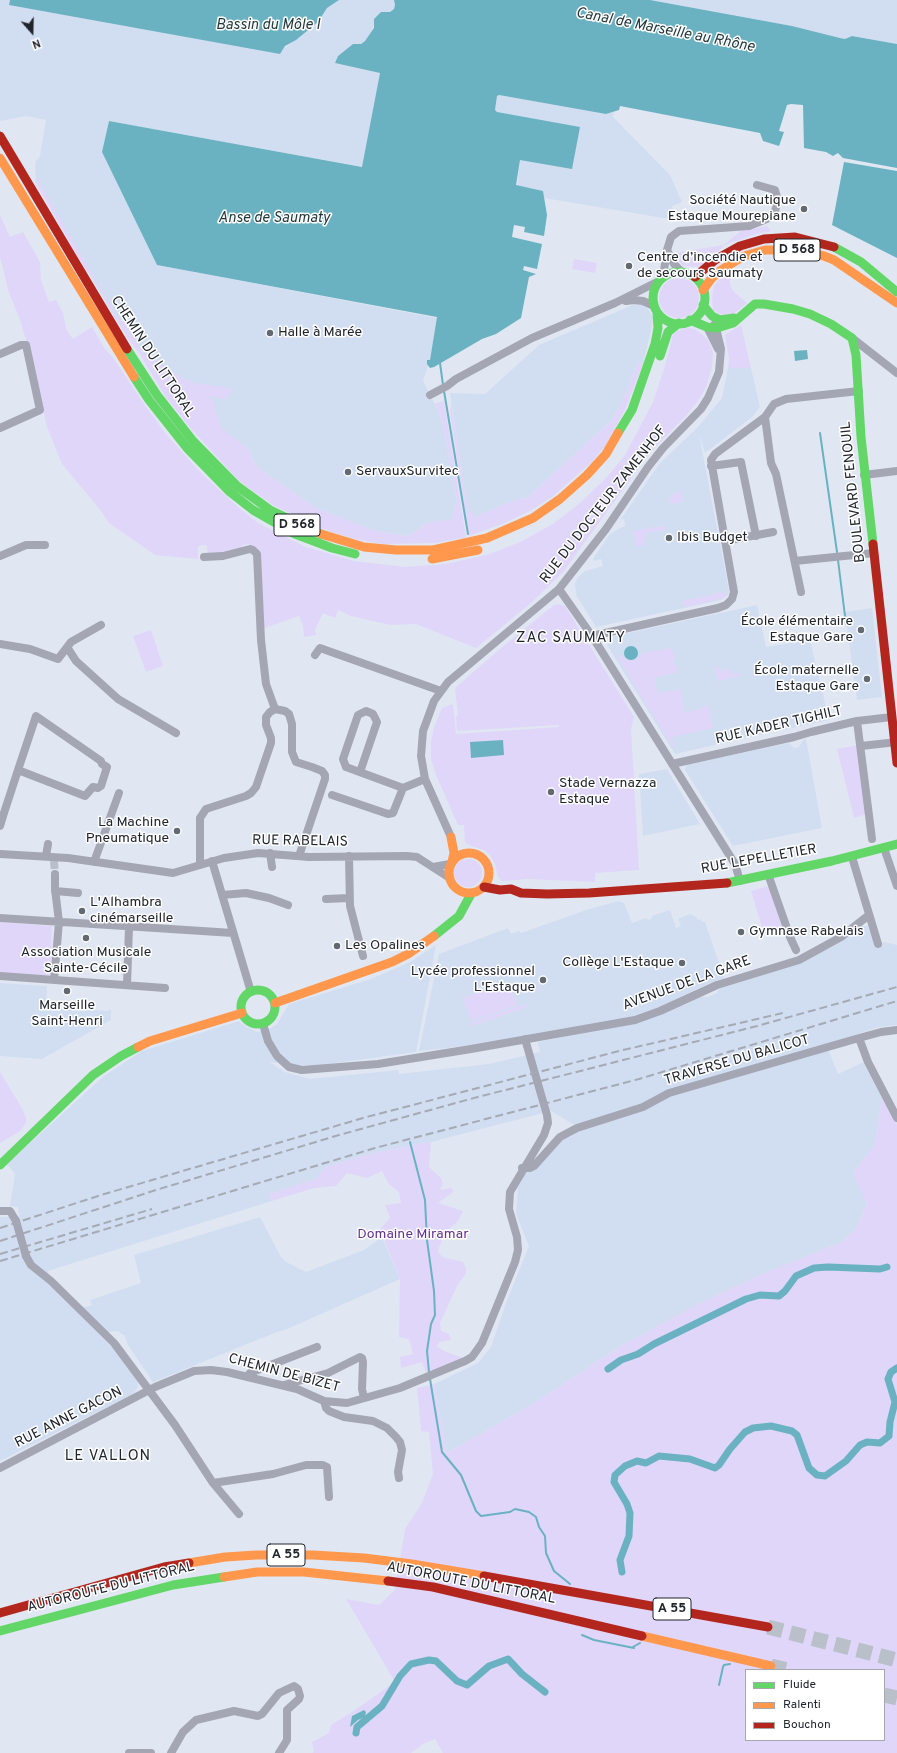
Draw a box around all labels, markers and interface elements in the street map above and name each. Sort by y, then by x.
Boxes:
water label: Canal de Marseille au Rhône [574,5,756,57]
north arrow [12,12,52,52]
water label: Bassin du Môle I [216,17,320,35]
text: N [30,35,42,51]
place label: Société Nautique Estaque Mourepiane [668,193,796,226]
marker: Société Nautique Estaque Mourepiane [799,204,809,214]
water label: Anse de Saumaty [218,210,330,228]
road number: D 568 [774,239,820,261]
place label: Centre d’incendie et de secours Saumaty [637,250,763,282]
marker: Centre d’incendie et de secours Saumaty [624,261,634,271]
street label: CHEMIN DU LITTORAL [106,293,198,421]
place label: Halle à Marée [278,325,362,341]
marker: Halle à Marée [265,328,275,338]
street label: BOULEVARD FENOUIL [838,421,870,563]
street label: RUE DU DOCTEUR ZAMENHOF [537,423,671,587]
place label: ServauxSurvitec [356,464,459,480]
marker: ServauxSurvitec [343,467,353,477]
road number: D 568 [274,514,320,536]
place label: Ibis Budget [677,530,748,546]
marker: Ibis Budget [664,533,674,543]
place label: École élémentaire Estaque Gare [741,614,853,646]
marker: École élémentaire Estaque Gare [856,625,866,635]
district label: ZAC SAUMATY [516,630,626,648]
place label: École maternelle Estaque Gare [754,663,859,696]
marker: École maternelle Estaque Gare [862,674,872,684]
street label: RUE KADER TIGHILT [714,703,844,749]
place label: Stade Vernazza Estaque [559,776,656,808]
marker: Stade Vernazza Estaque [546,787,556,797]
place label: La Machine Pneumatique [86,815,169,848]
marker: La Machine Pneumatique [172,826,182,836]
street label: RUE RABELAIS [252,833,348,851]
street label: RUE LEPELLETIER [700,842,818,878]
place label: L'Alhambra cinémarseille [90,895,173,928]
marker: L'Alhambra cinémarseille [77,906,87,916]
place label: Gymnase Rabelais [749,924,864,940]
marker: Gymnase Rabelais [736,927,746,937]
marker: Association Musicale Sainte-Cécile [81,933,91,943]
place label: Les Opalines [345,938,425,954]
marker: Les Opalines [332,941,342,951]
place label: Association Musicale Sainte-Cécile [21,945,151,978]
street label: AVENUE DE LA GARE [621,953,753,1015]
place label: Collège L'Estaque [562,955,674,971]
marker: Collège L'Estaque [677,958,687,968]
place label: Lycée professionnel L'Estaque [411,964,535,996]
marker: Lycée professionnel L'Estaque [538,975,548,985]
marker: Marseille Saint-Henri [62,986,72,996]
place label: Marseille Saint-Henri [31,998,103,1030]
street label: TRAVERSE DU BALICOT [662,1032,812,1090]
park label: Domaine Miramar [357,1227,469,1243]
street label: CHEMIN DE BIZET [226,1351,342,1397]
street label: RUE ANNE GACON [13,1384,125,1452]
district label: LE VALLON [65,1448,151,1466]
road number: A 55 [267,1544,305,1566]
street label: AUTOROUTE DU LITTORAL [26,1559,196,1617]
street label: AUTOROUTE DU LITTORAL [385,1559,557,1609]
road number: A 55 [653,1598,691,1620]
legend [745,1669,885,1741]
text: Fluide [783,1677,816,1693]
text: Ralenti [783,1697,821,1713]
text: Bouchon [783,1717,831,1733]

